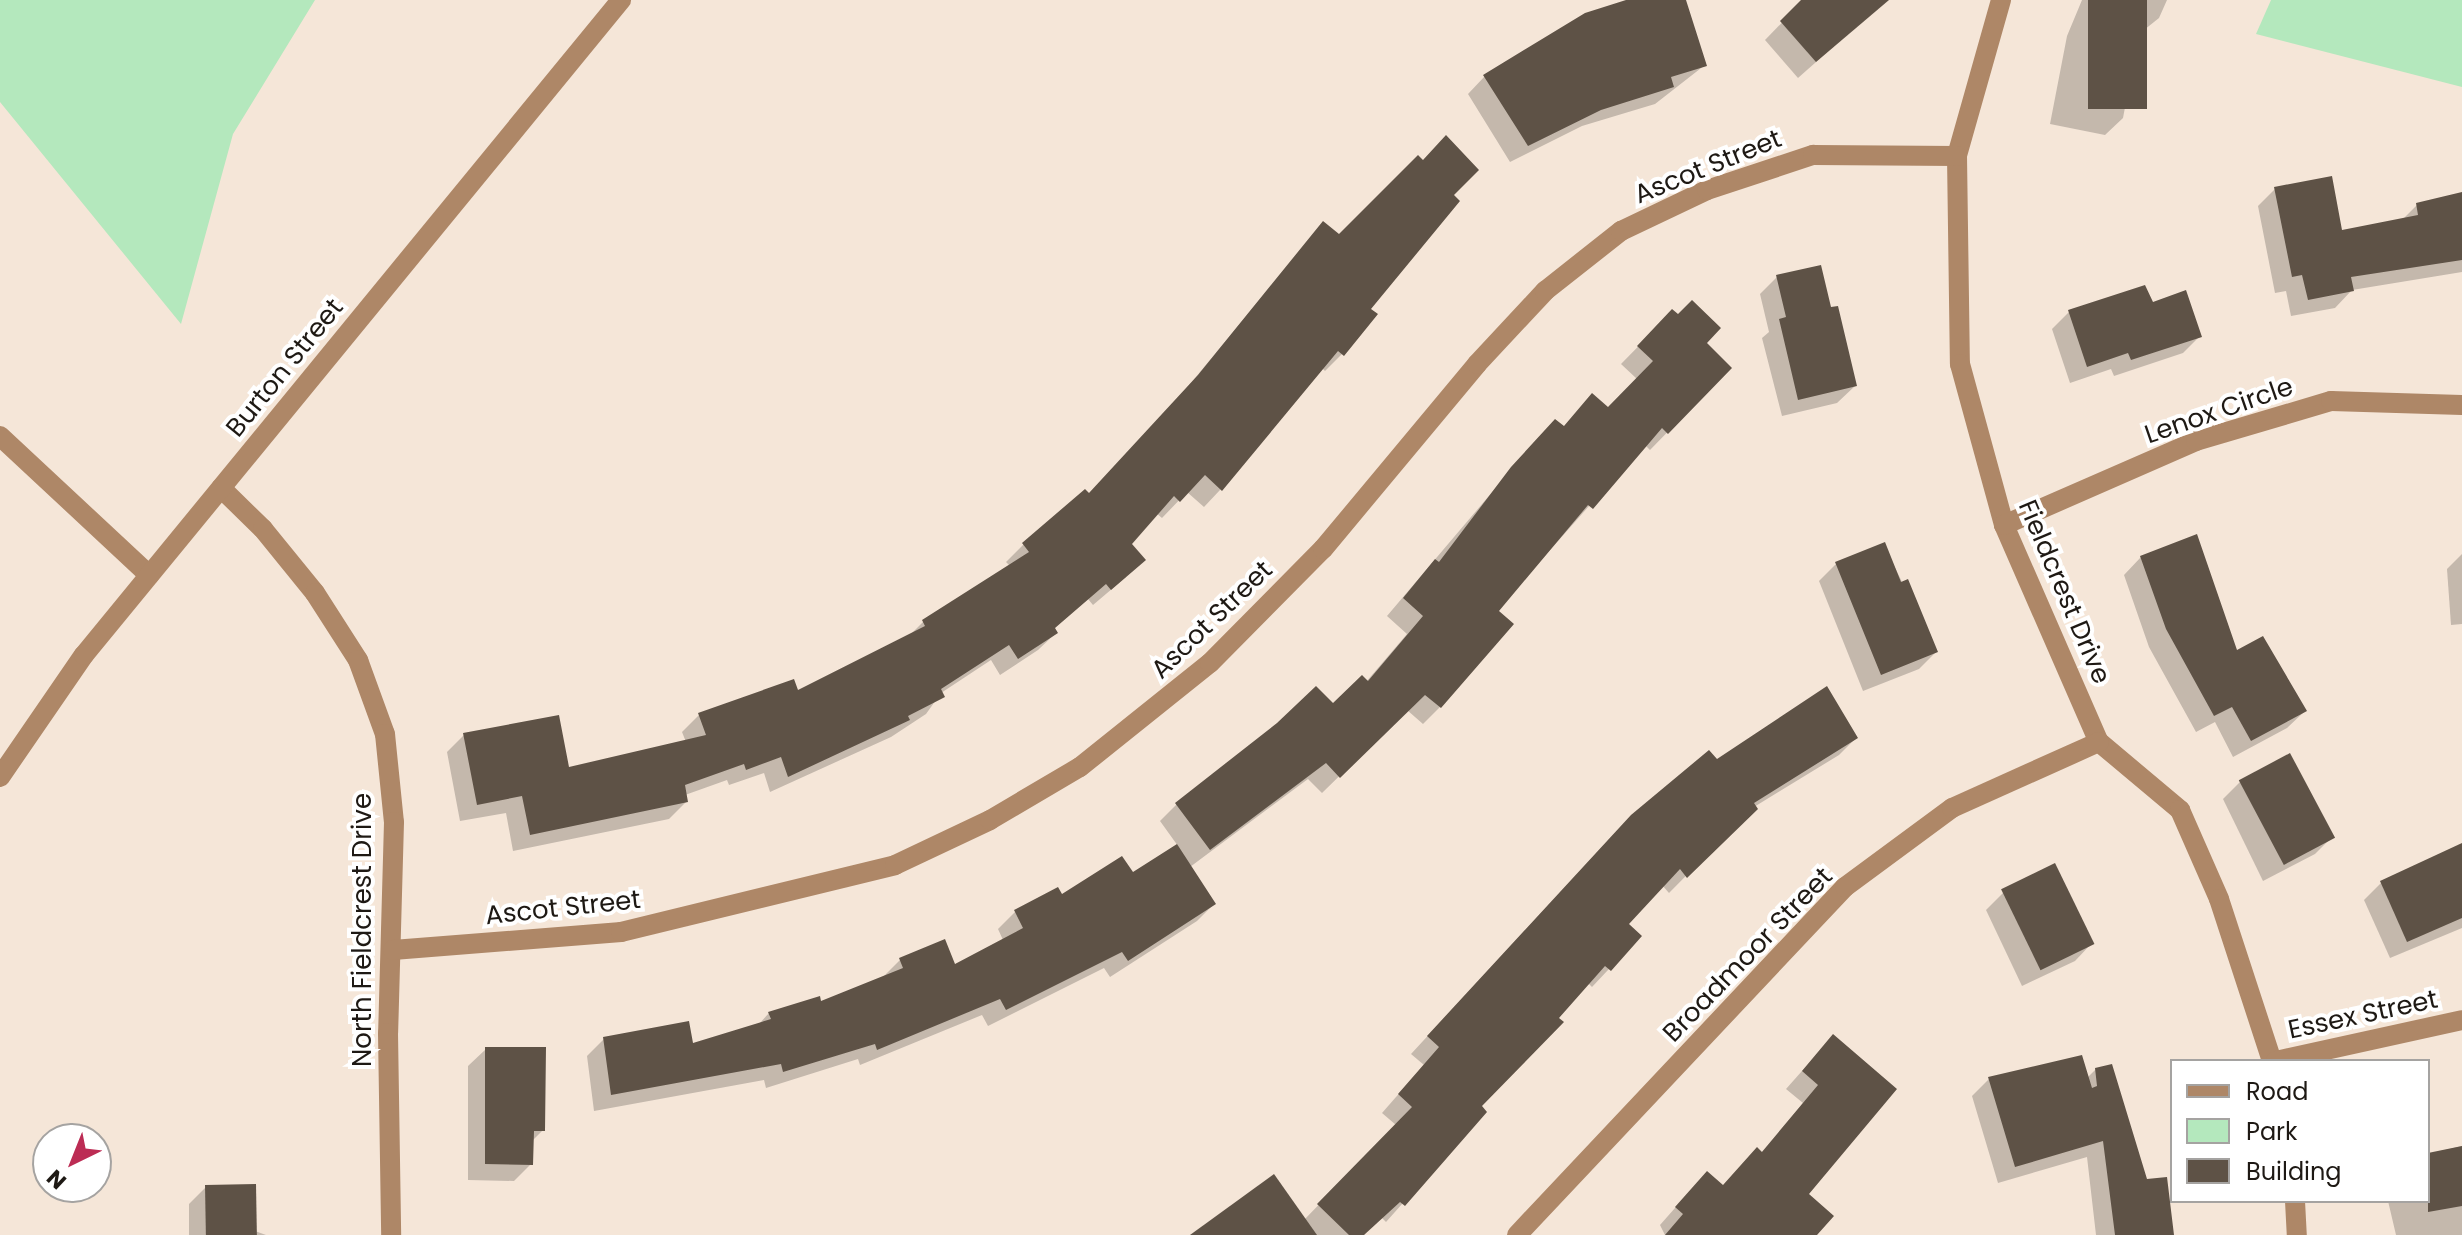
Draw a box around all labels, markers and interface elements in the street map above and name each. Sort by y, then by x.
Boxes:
street label: Ascot Street [1630,123,1786,211]
street label: Burton Street [220,293,350,443]
street label: Lenox Circle [2141,371,2297,451]
street label: Fieldcrest Drive [2011,496,2117,688]
street label: Ascot Street [1145,555,1279,685]
street label: North Fieldcrest Drive [347,793,379,1067]
street label: Broadmoor Street [1657,861,1839,1049]
street label: Ascot Street [484,884,642,932]
street label: Essex Street [2285,984,2441,1046]
legend [2170,1059,2430,1203]
text: Road [2246,1075,2308,1108]
text: Park [2246,1115,2297,1148]
north arrow [32,1123,112,1203]
text: Building [2246,1155,2342,1188]
text: N [40,1162,73,1196]

